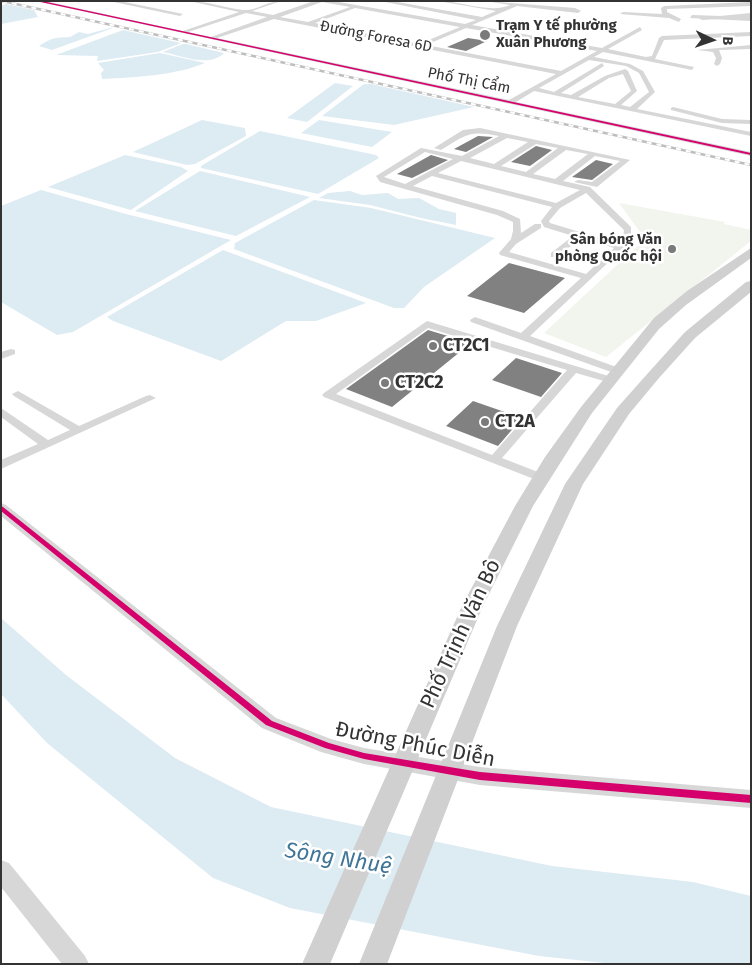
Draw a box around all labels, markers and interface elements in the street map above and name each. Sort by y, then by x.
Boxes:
north arrow [687,15,737,65]
street label: Đường Foresa 6D [318,17,434,57]
place label: Trạm Y tế phường Xuân Phương [496,17,617,52]
marker: Trạm Y tế phường Xuân Phương [478,28,492,42]
text: B [719,36,736,46]
street label: Phố Thị Cẩm [426,64,512,98]
place label: Sân bóng Văn phòng Quốc hội [555,231,662,266]
marker: Sân bóng Văn phòng Quốc hội [666,243,678,255]
place label: CT2C1 [443,335,490,357]
marker: CT2C1 [427,340,439,352]
place label: CT2C2 [395,372,444,394]
marker: CT2C2 [379,377,391,389]
place label: CT2A [495,411,535,433]
marker: CT2A [479,416,491,428]
street label: Phố Trịnh Văn Bô [415,555,507,713]
street label: Đường Phúc Diễn [333,717,497,773]
water label: Sông Nhuệ [283,838,393,880]

